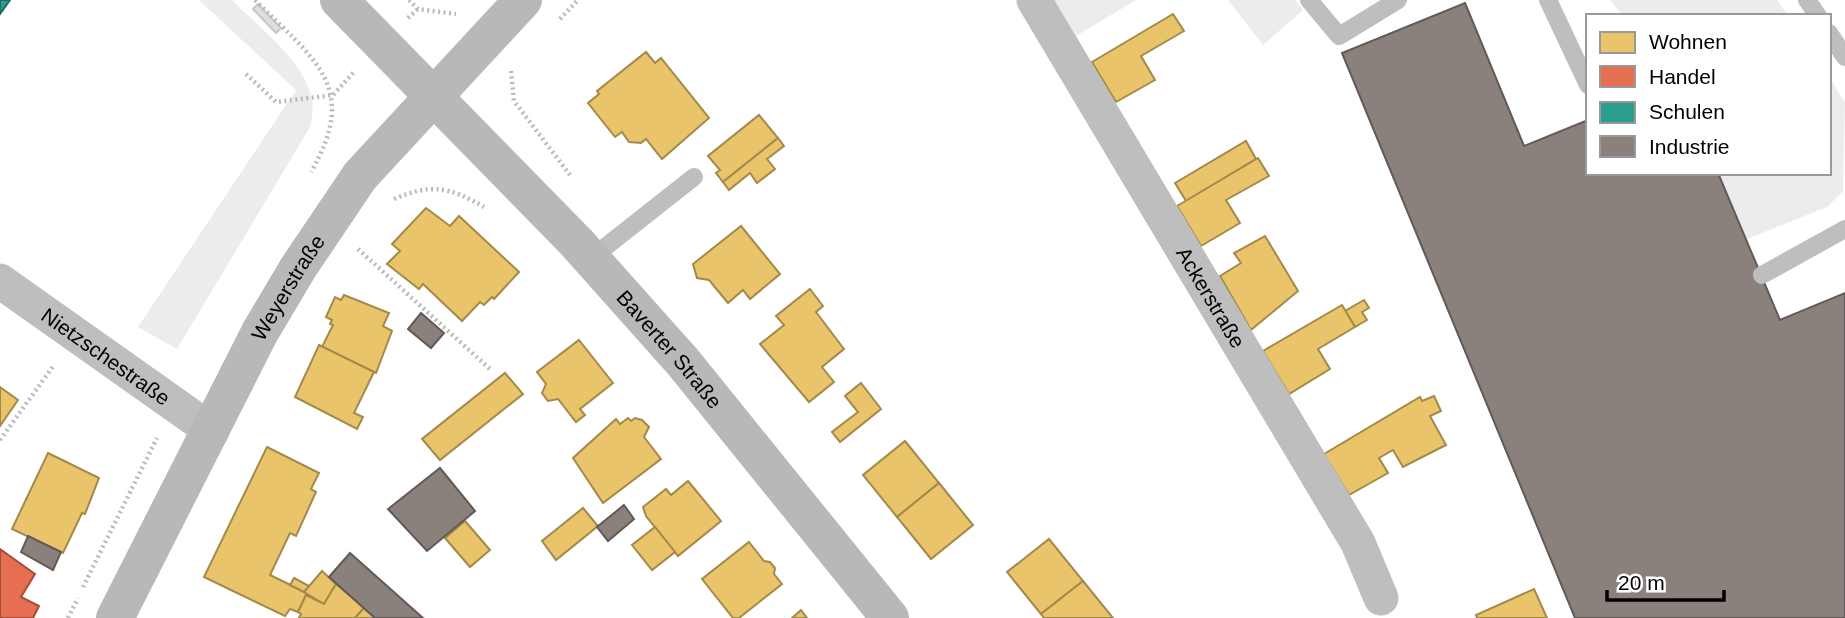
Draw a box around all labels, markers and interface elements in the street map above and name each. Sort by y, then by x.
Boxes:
legend [1586,14,1831,175]
text: Wohnen [1649,30,1727,53]
text: Handel [1649,65,1716,88]
text: Schulen [1649,100,1725,123]
text: Industrie [1649,135,1730,158]
street label: Weyerstraße [246,230,329,344]
street label: Ackerstraße [1172,243,1250,352]
street label: Baverter Straße [613,285,727,413]
street label: Nietzschestraße [38,303,175,409]
scale bar [1607,558,1724,602]
text: 20 m [1618,571,1665,594]

